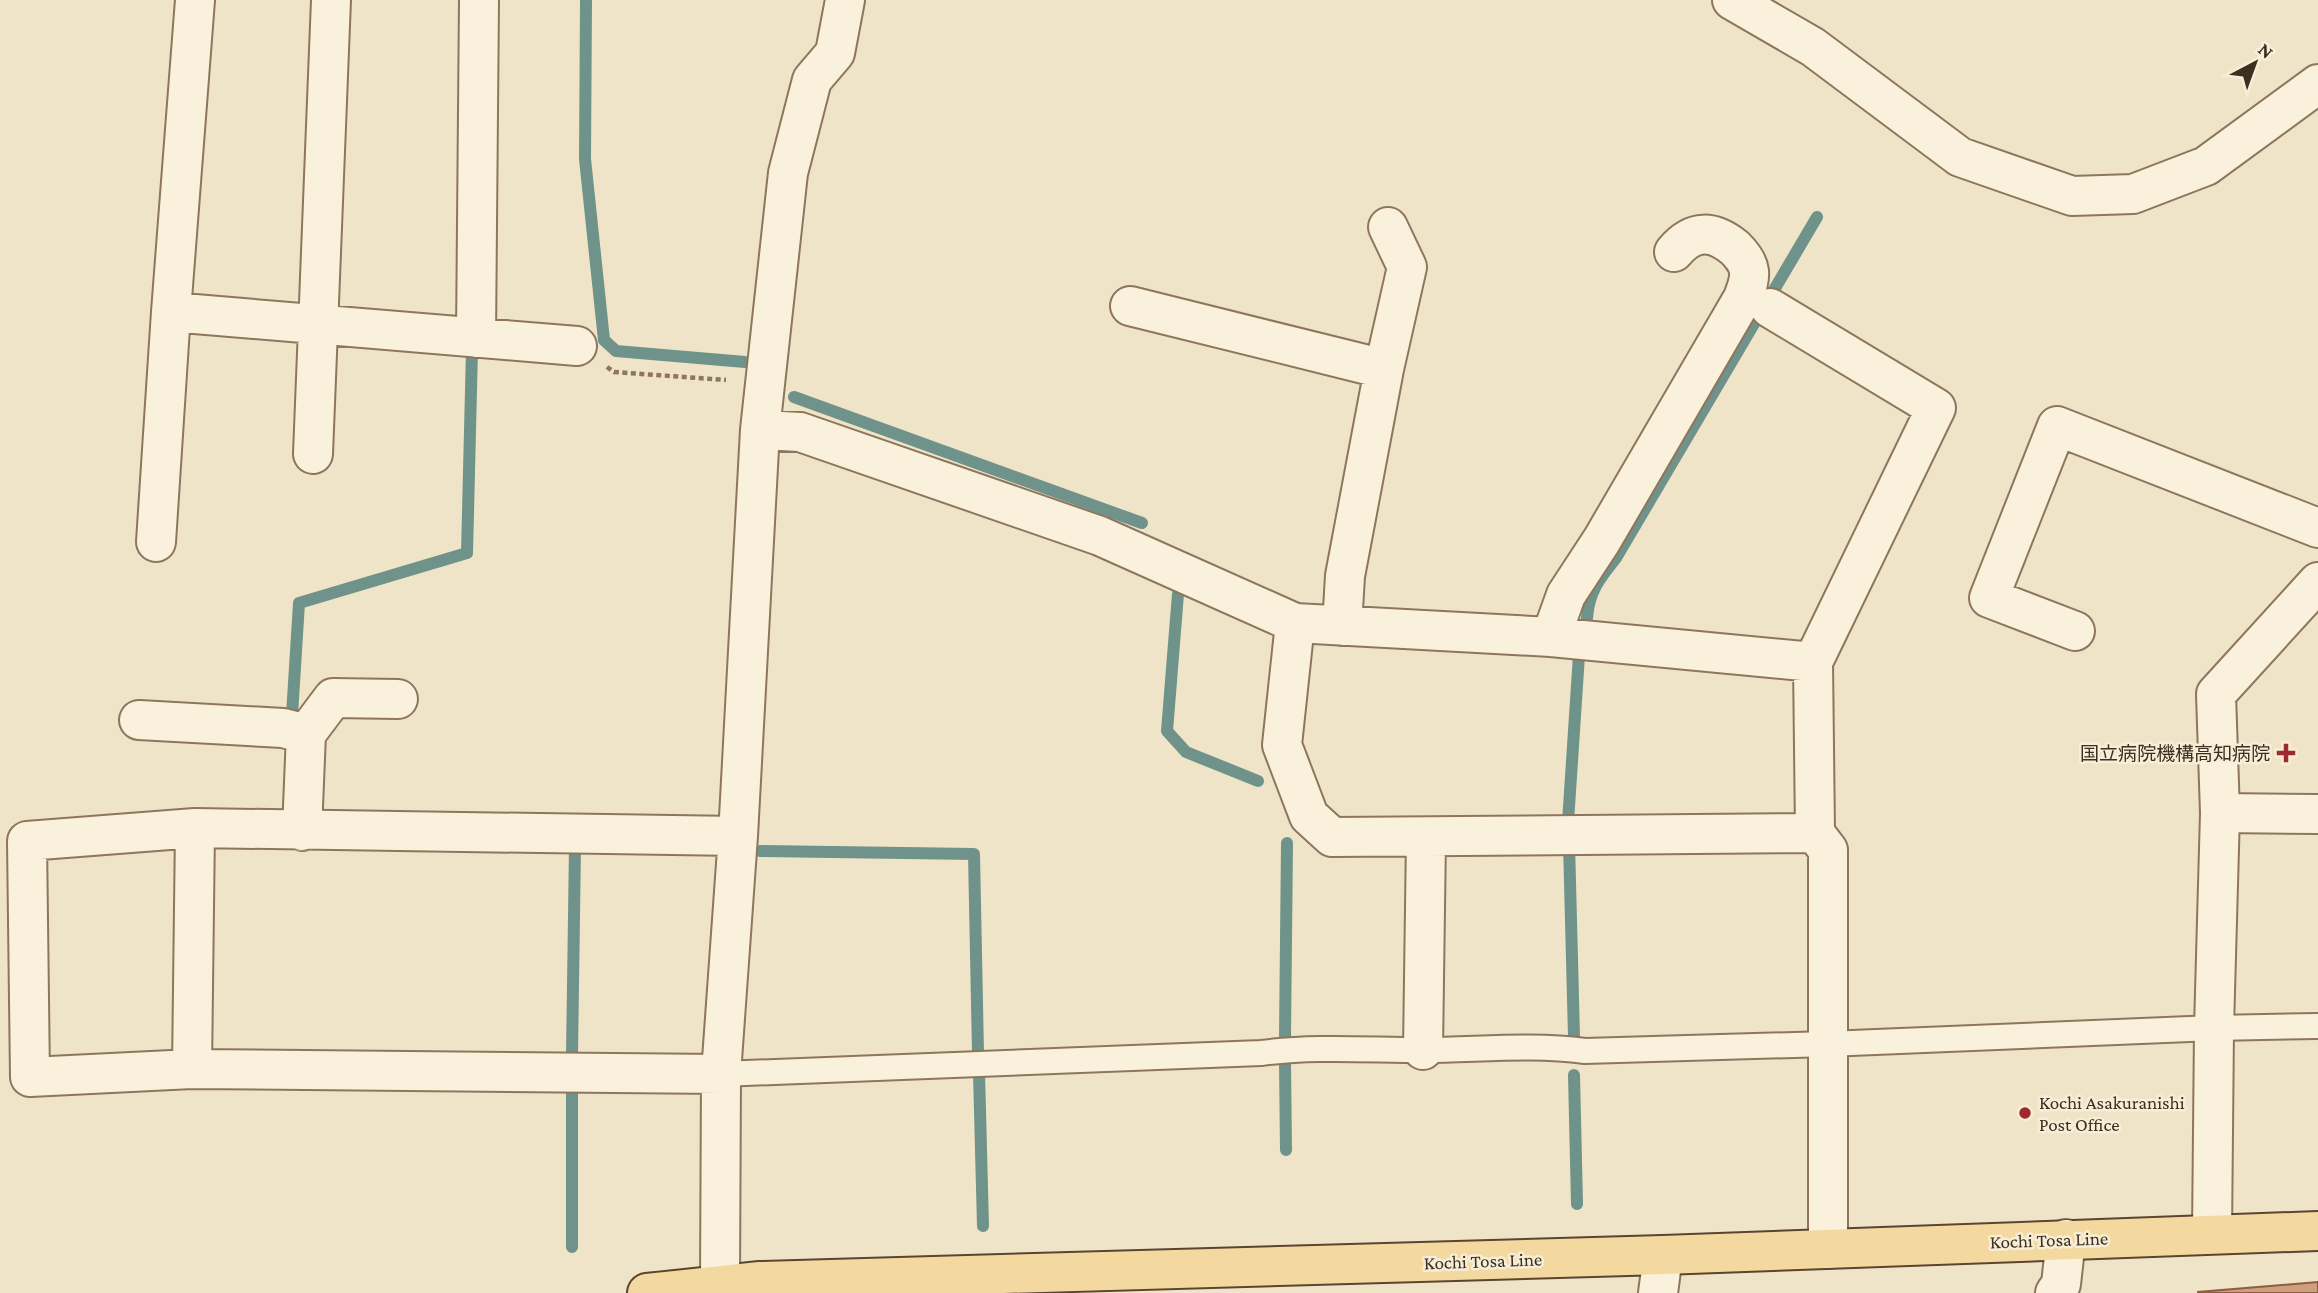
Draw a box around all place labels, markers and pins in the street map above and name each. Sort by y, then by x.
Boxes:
place label: 国立病院機構高知病院 [2080,743,2270,764]
marker: 国立病院機構高知病院 [2276,743,2296,763]
place label: Kochi Asakuranishi Post Office [2039,1092,2185,1135]
marker: Kochi Asakuranishi Post Office [2017,1105,2033,1121]

